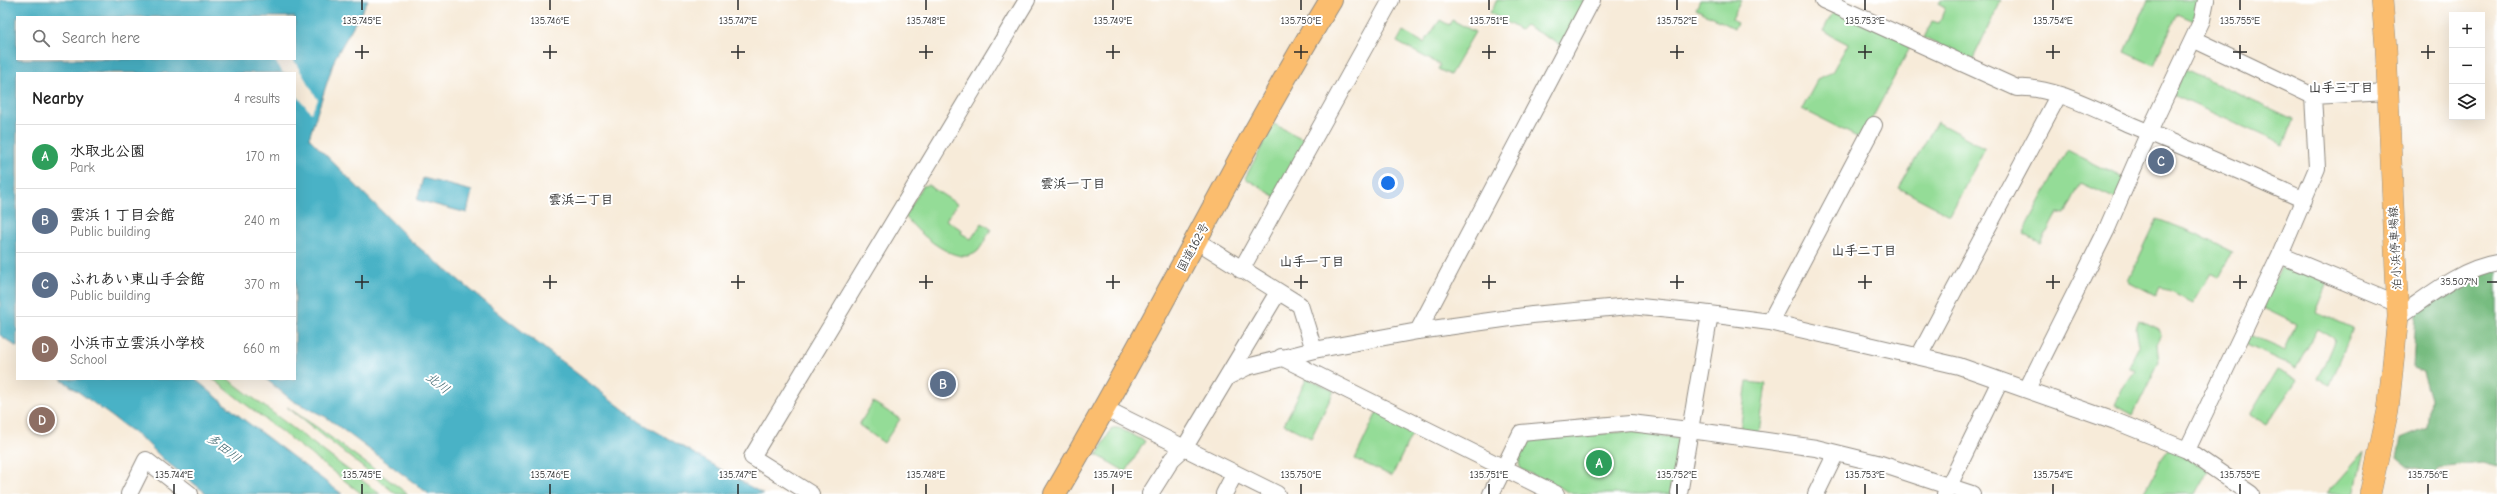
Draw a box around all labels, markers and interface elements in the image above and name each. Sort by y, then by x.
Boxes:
map controls [2449,12,2485,120]
button: + [2449,12,2485,48]
text: 135.745°E [343,15,381,27]
text: 135.746°E [531,15,569,27]
text: 135.747°E [719,15,757,27]
text: 135.748°E [907,15,945,27]
text: 135.749°E [1094,15,1132,27]
text: 135.750°E [1281,15,1321,27]
text: 135.751°E [1470,15,1508,27]
text: 135.752°E [1657,15,1697,27]
text: 135.753°E [1845,15,1885,27]
text: 135.754°E [2033,15,2073,27]
text: 135.755°E [2220,15,2260,27]
search box [16,16,296,60]
icon: search [30,27,52,49]
text: Search here [62,29,140,47]
button: − [2449,48,2485,84]
district label: 山手三丁目 [2308,80,2374,95]
button: layers [2449,84,2485,120]
text: Nearby [32,89,83,108]
text: 4 results [234,91,280,106]
text: 水取北公園 [70,142,145,160]
pin: C [2148,146,2174,176]
text: A [41,149,49,164]
text: 170 m [246,149,280,164]
text: Park [70,160,95,175]
your location [1378,173,1398,193]
district label: 雲浜一丁目 [1040,176,1106,191]
district label: 雲浜二丁目 [548,192,614,207]
text: 雲浜１丁目会館 [70,206,175,224]
street label: 泊小浜停車場線 [2386,206,2404,290]
text: B [41,213,49,228]
text: 240 m [244,213,280,228]
street label: 国道162号 [1174,220,1212,274]
text: Public building [70,224,151,239]
district label: 山手二丁目 [1831,243,1897,258]
district label: 山手一丁目 [1279,254,1345,269]
text: ふれあい東山手会館 [70,270,205,288]
text: 35.507°N [2440,276,2478,288]
text: C [41,277,49,292]
text: 370 m [244,277,280,292]
text: Public building [70,288,151,303]
text: 小浜市立雲浜小学校 [70,334,205,352]
text: D [41,341,49,356]
text: 660 m [243,341,280,356]
text: School [70,352,107,367]
water label: 北川 [423,369,453,397]
pin: B [930,369,956,399]
pin: D [29,405,55,435]
water label: 多田川 [204,430,244,466]
pin: A [1586,448,1612,478]
text: 135.744°E [155,469,193,481]
text: 135.745°E [343,469,381,481]
text: 135.746°E [531,469,569,481]
text: 135.747°E [719,469,757,481]
text: 135.748°E [907,469,945,481]
text: 135.749°E [1094,469,1132,481]
text: 135.750°E [1281,469,1321,481]
text: 135.751°E [1470,469,1508,481]
text: 135.752°E [1657,469,1697,481]
text: 135.753°E [1845,469,1885,481]
text: 135.754°E [2033,469,2073,481]
text: 135.755°E [2220,469,2260,481]
text: 135.756°E [2408,469,2448,481]

